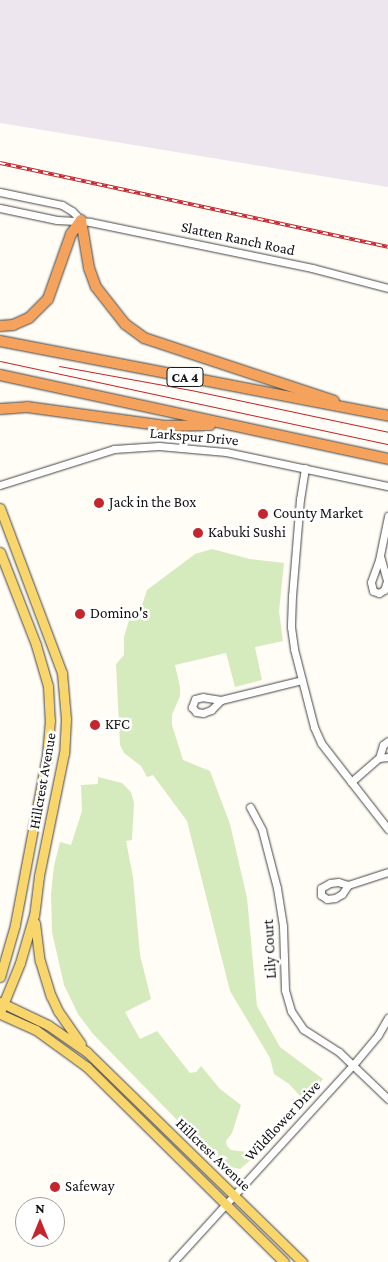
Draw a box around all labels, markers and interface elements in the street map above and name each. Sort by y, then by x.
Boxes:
street label: Slatten Ranch Road [179,218,297,260]
road number: CA 4 [166,366,204,388]
street label: Larkspur Drive [149,424,239,450]
place label: Jack in the Box [109,494,196,512]
marker: Jack in the Box [93,497,105,509]
place label: County Market [273,505,363,523]
marker: County Market [257,508,269,520]
place label: Kabuki Sushi [208,524,286,542]
marker: Kabuki Sushi [192,527,204,539]
place label: Domino's [90,605,148,623]
marker: Domino's [74,608,86,620]
place label: KFC [105,716,130,734]
marker: KFC [89,719,101,731]
street label: Hillcrest Avenue [26,732,60,830]
street label: Lily Court [259,919,281,979]
street label: Wildflower Drive [241,1077,325,1165]
street label: Hillcrest Avenue [172,1115,254,1195]
place label: Safeway [65,1178,115,1196]
marker: Safeway [49,1181,61,1193]
north arrow [15,1197,65,1247]
text: N [35,1200,45,1216]

